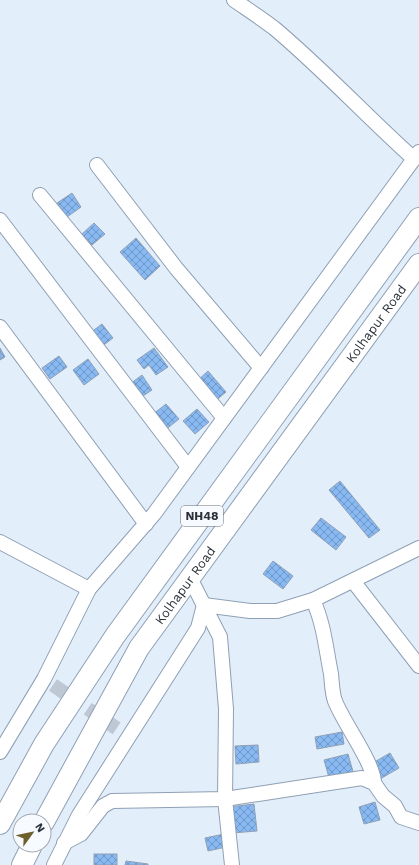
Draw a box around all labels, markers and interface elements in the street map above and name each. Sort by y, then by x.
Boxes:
street label: Kolhapur Road [343,282,409,366]
road number: NH48 [181,506,223,526]
street label: Kolhapur Road [152,544,219,627]
north arrow [12,813,52,853]
text: N [32,821,48,835]

